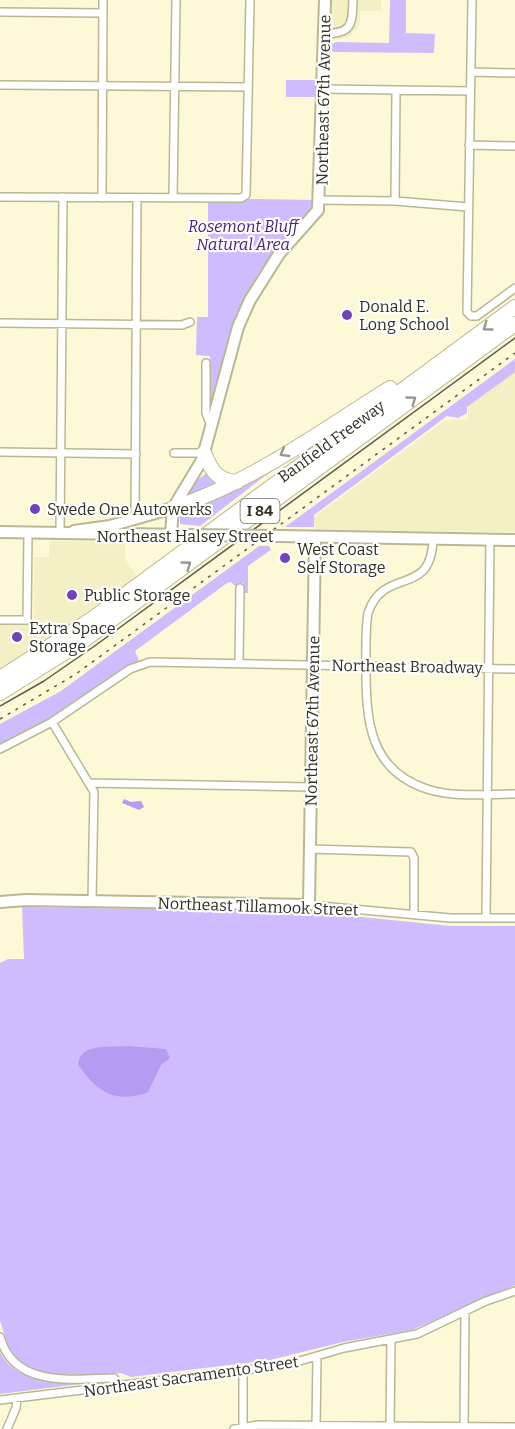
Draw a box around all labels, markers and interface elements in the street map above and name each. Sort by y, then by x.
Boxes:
street label: Northeast 67th Avenue [313,15,334,185]
park label: Rosemont Bluff Natural Area [188,217,300,254]
place label: Donald E. Long School [359,297,450,334]
marker: Donald E. Long School [340,308,354,322]
one-way arrow [483,320,494,331]
street label: Banfield Freeway [274,396,389,486]
one-way arrow [405,396,416,407]
one-way arrow [280,446,290,458]
road number: I 84 [240,499,280,523]
place label: Swede One Autowerks [47,500,212,519]
marker: Swede One Autowerks [28,502,42,516]
street label: Northeast Halsey Street [96,527,274,546]
place label: West Coast Self Storage [297,540,385,577]
marker: West Coast Self Storage [278,551,292,565]
one-way arrow [180,561,191,572]
place label: Public Storage [84,586,190,605]
marker: Public Storage [65,588,79,602]
place label: Extra Space Storage [29,619,115,656]
marker: Extra Space Storage [10,630,24,644]
street label: Northeast 67th Avenue [302,636,323,806]
street label: Northeast Broadway [331,656,483,677]
street label: Northeast Tillamook Street [157,893,359,920]
street label: Northeast Sacramento Street [82,1352,300,1401]

